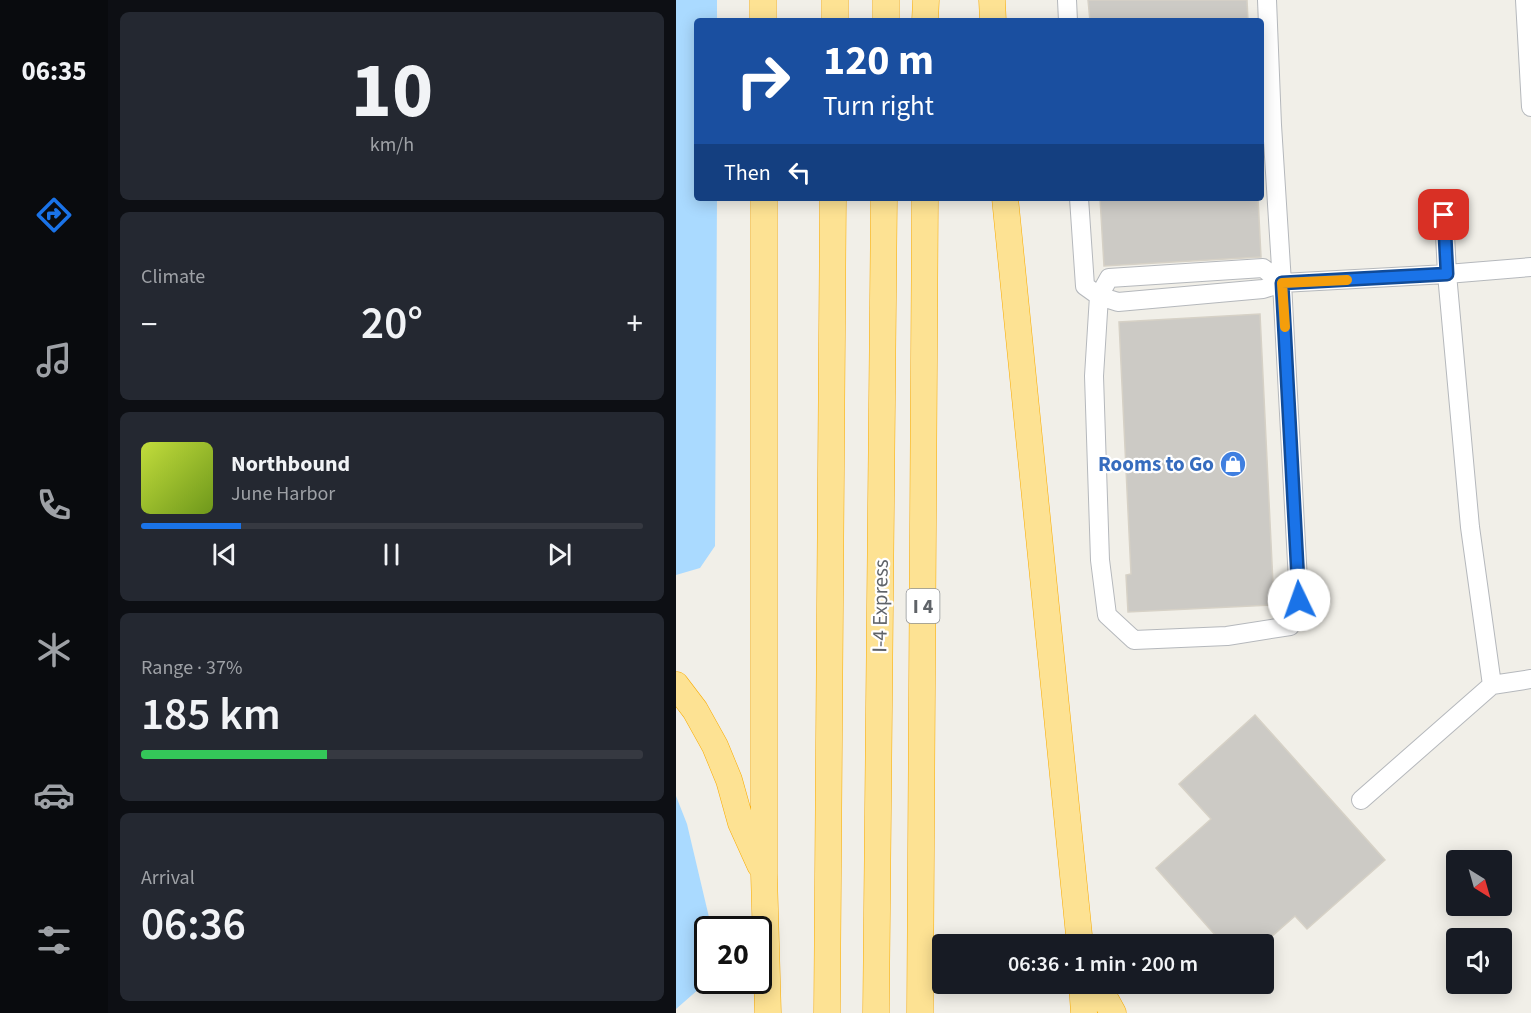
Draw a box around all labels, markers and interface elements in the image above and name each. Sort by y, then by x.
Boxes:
text: 120 m [823,31,934,91]
text: 10 [351,36,433,147]
icon: right [724,42,802,120]
text: 06:35 [21,52,87,91]
text: Turn right [823,87,934,126]
text: km/h [370,131,414,159]
icon: left [783,156,816,189]
text: Then [724,157,771,189]
pin [1418,189,1469,240]
icon: directions [33,194,75,236]
icon: arrive [1427,198,1460,231]
text: Climate [141,263,205,291]
text: 20° [361,292,423,356]
text: − [141,301,157,348]
text: + [627,301,643,348]
icon: music [33,339,75,381]
text: Northbound [231,448,350,480]
place label: Rooms to Go [1098,449,1214,479]
shop icon: Rooms to Go [1218,449,1248,479]
text: June Harbor [231,480,335,508]
icon: phone [33,484,75,526]
icon: previous [208,538,241,571]
icon: pause [375,538,408,571]
icon: next [543,538,576,571]
street label: I-4 Express [864,559,896,653]
position arrow [1267,568,1331,632]
road number: I 4 [906,589,940,623]
icon: climate [33,629,75,671]
text: Range · 37% [141,654,242,682]
text: 185 km [141,683,281,747]
icon: car [33,774,75,816]
north arrow [1446,850,1512,916]
map controls [1446,850,1512,994]
text: Arrival [141,864,195,892]
text: 06:36 [141,893,246,957]
speed limit sign: 20 [694,916,772,994]
icon: filters [33,919,75,961]
button: sound [1446,928,1512,994]
text: 06:36 · 1 min · 200 m [1008,948,1198,980]

